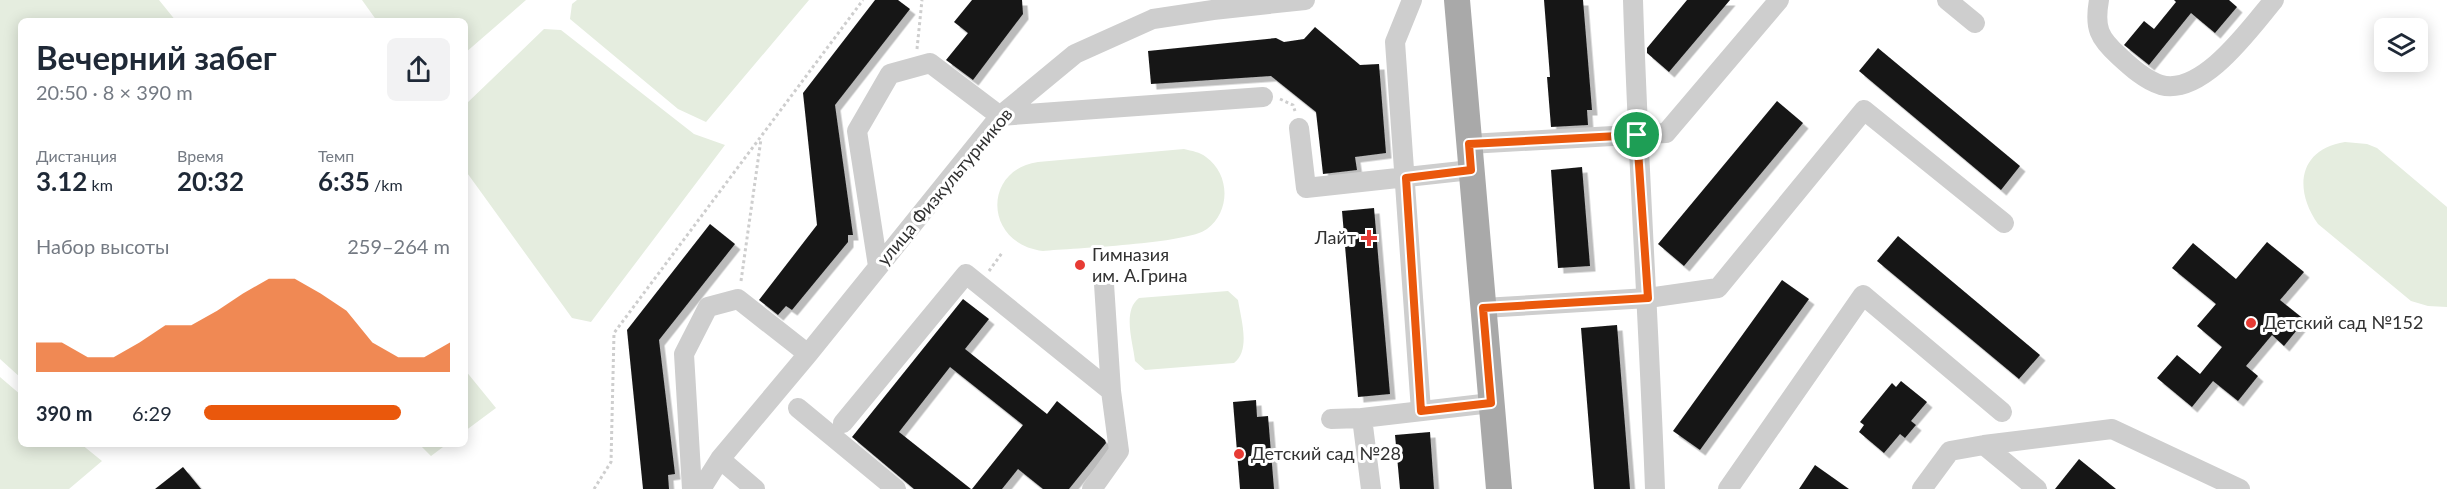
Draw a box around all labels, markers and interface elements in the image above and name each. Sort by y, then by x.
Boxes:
map controls [2374,18,2428,72]
button: layers [2374,18,2428,72]
text: Вечерний забег [36,37,277,77]
button: share [387,38,450,101]
text: 20:50 · 8 × 390 m [36,80,193,104]
street label: улица Физкультурников [872,103,1017,270]
pin [1611,109,1662,160]
icon: arrive [1620,118,1653,151]
text: Дистанция [36,146,117,165]
text: Время [177,146,224,165]
text: Темп [318,146,354,165]
text: 3.12 [36,165,87,197]
text: 20:32 [177,165,244,197]
text: 6:35 [318,165,370,197]
text: km [87,175,113,194]
text: /km [370,175,403,194]
place label: Лайт [1314,226,1356,248]
marker: Лайт [1360,229,1378,247]
text: Набор высоты [36,234,169,258]
text: 259–264 m [347,234,450,258]
place label: Гимназия им. А.Грина [1092,243,1187,286]
marker: Гимназия им. А.Грина [1073,258,1087,272]
place label: Детский сад №152 [2263,311,2423,333]
marker: Детский сад №152 [2244,316,2258,330]
text: 390 m [36,401,92,425]
text: 6:29 [132,401,172,425]
place label: Детский сад №28 [1251,442,1401,464]
marker: Детский сад №28 [1232,447,1246,461]

